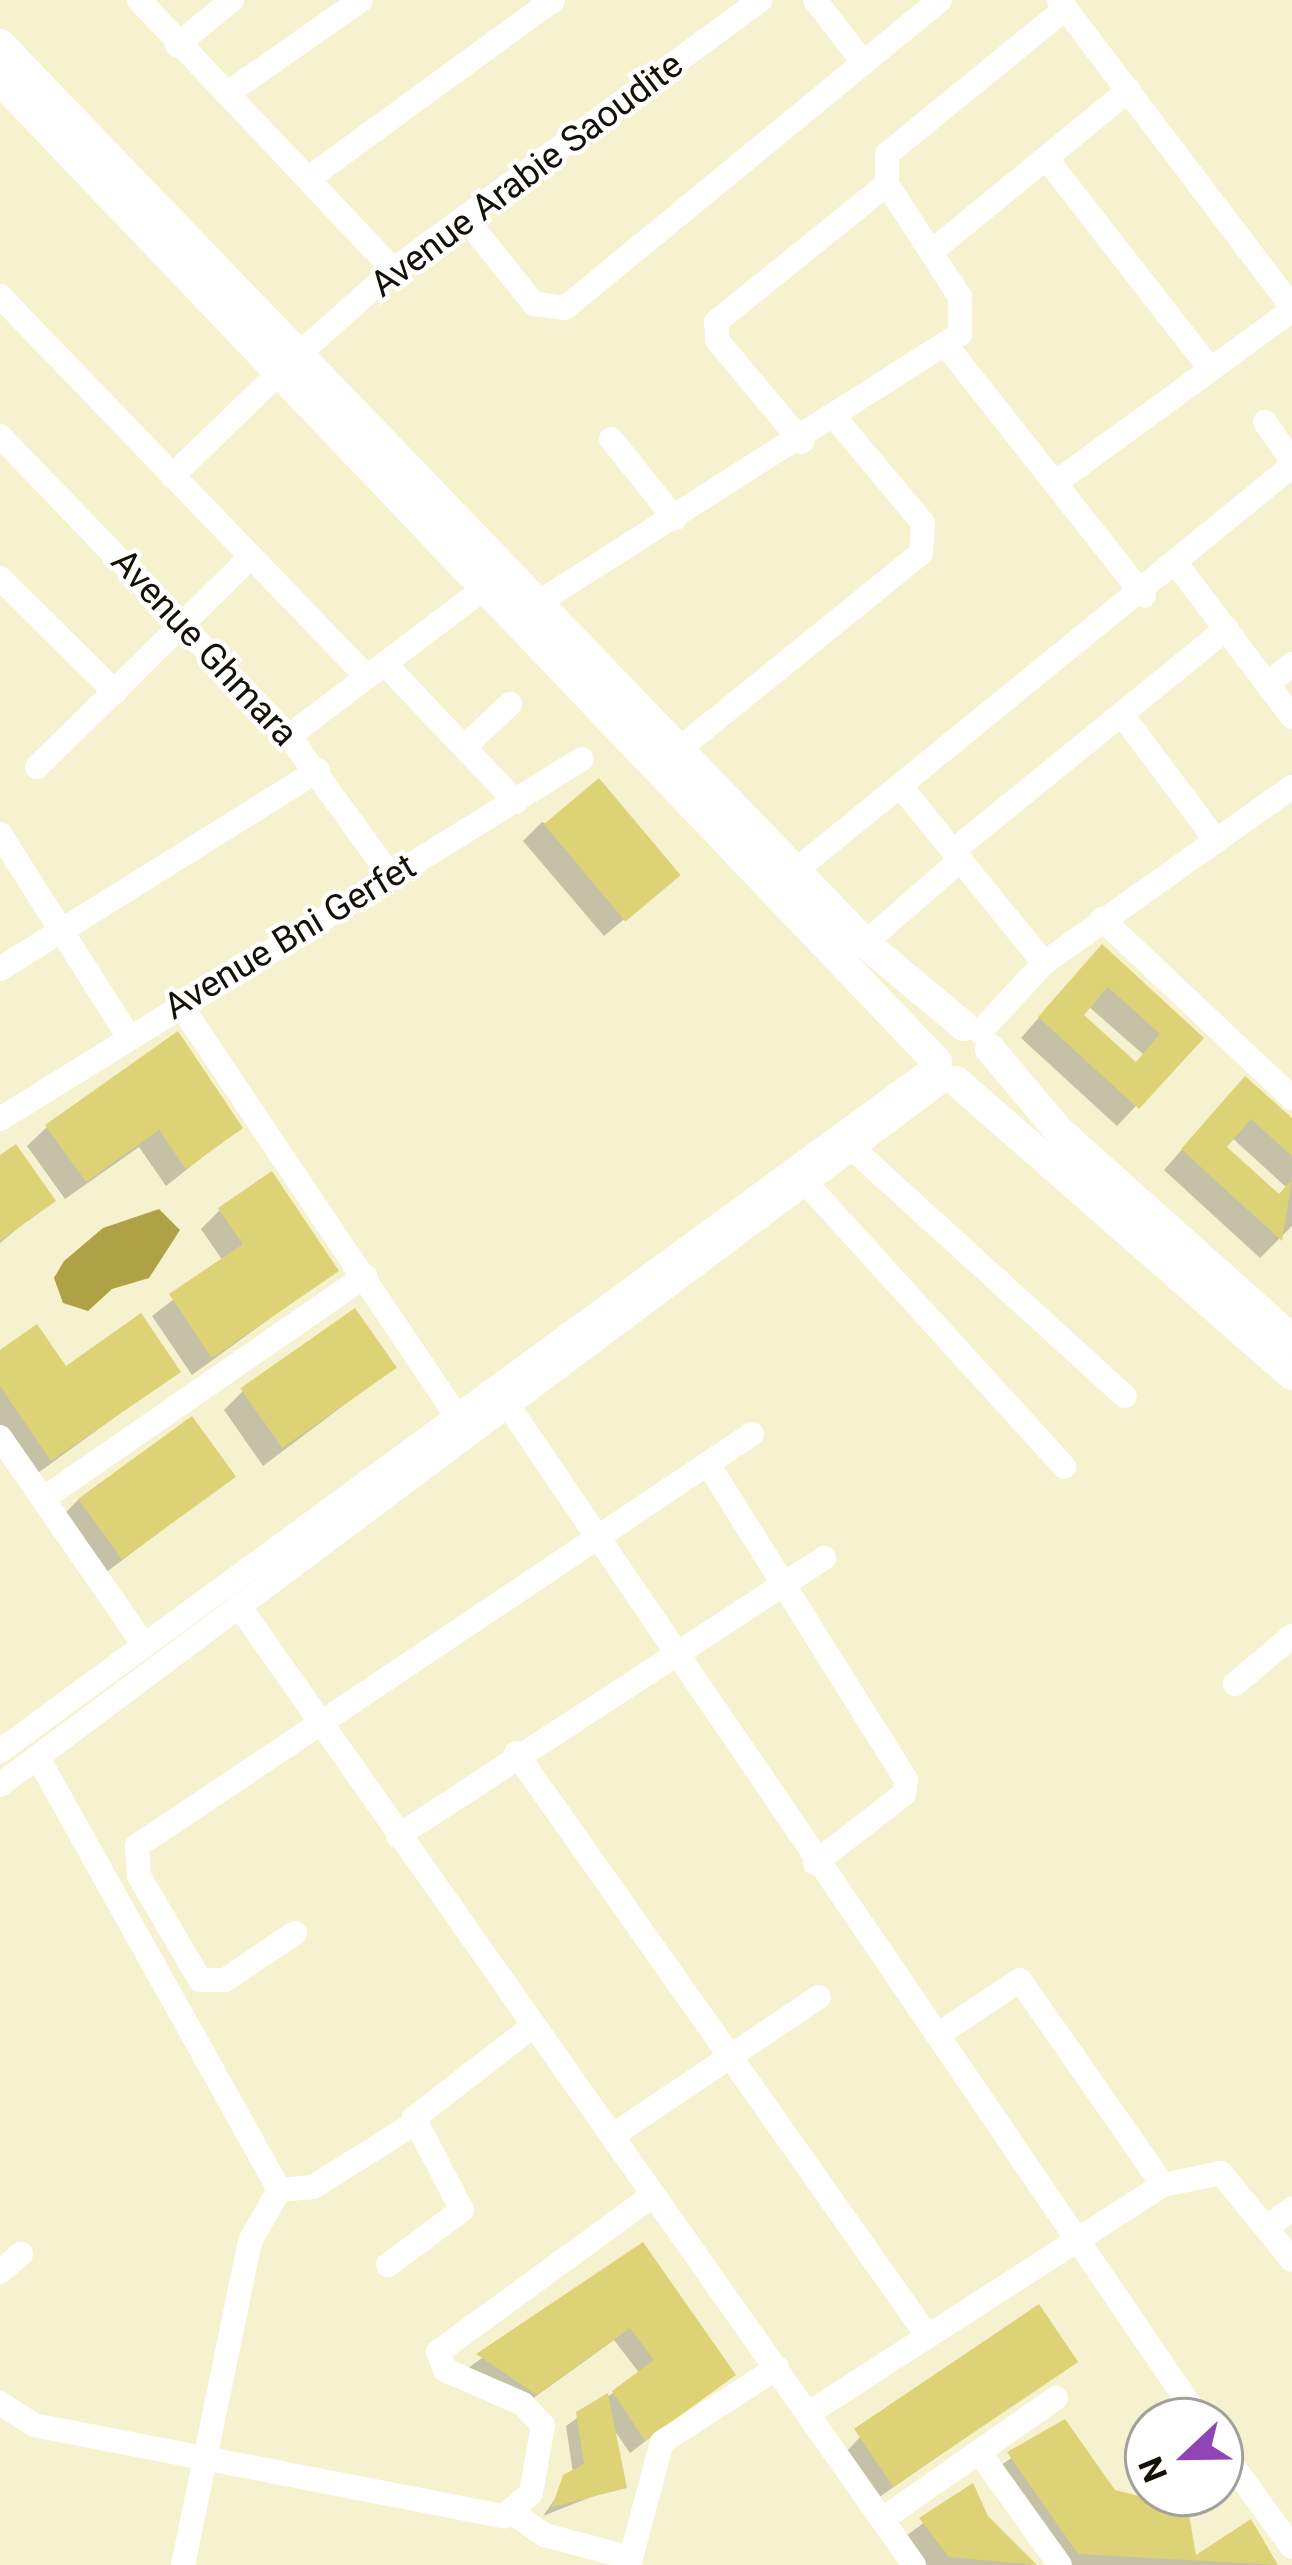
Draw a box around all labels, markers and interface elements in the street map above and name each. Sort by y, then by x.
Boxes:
street label: Avenue Arabie Saoudite [362,44,692,306]
street label: Avenue Ghmara [102,541,306,755]
street label: Avenue Bni Gerfet [156,845,424,1029]
north arrow [1124,2397,1244,2517]
text: N [1130,2451,1175,2488]

